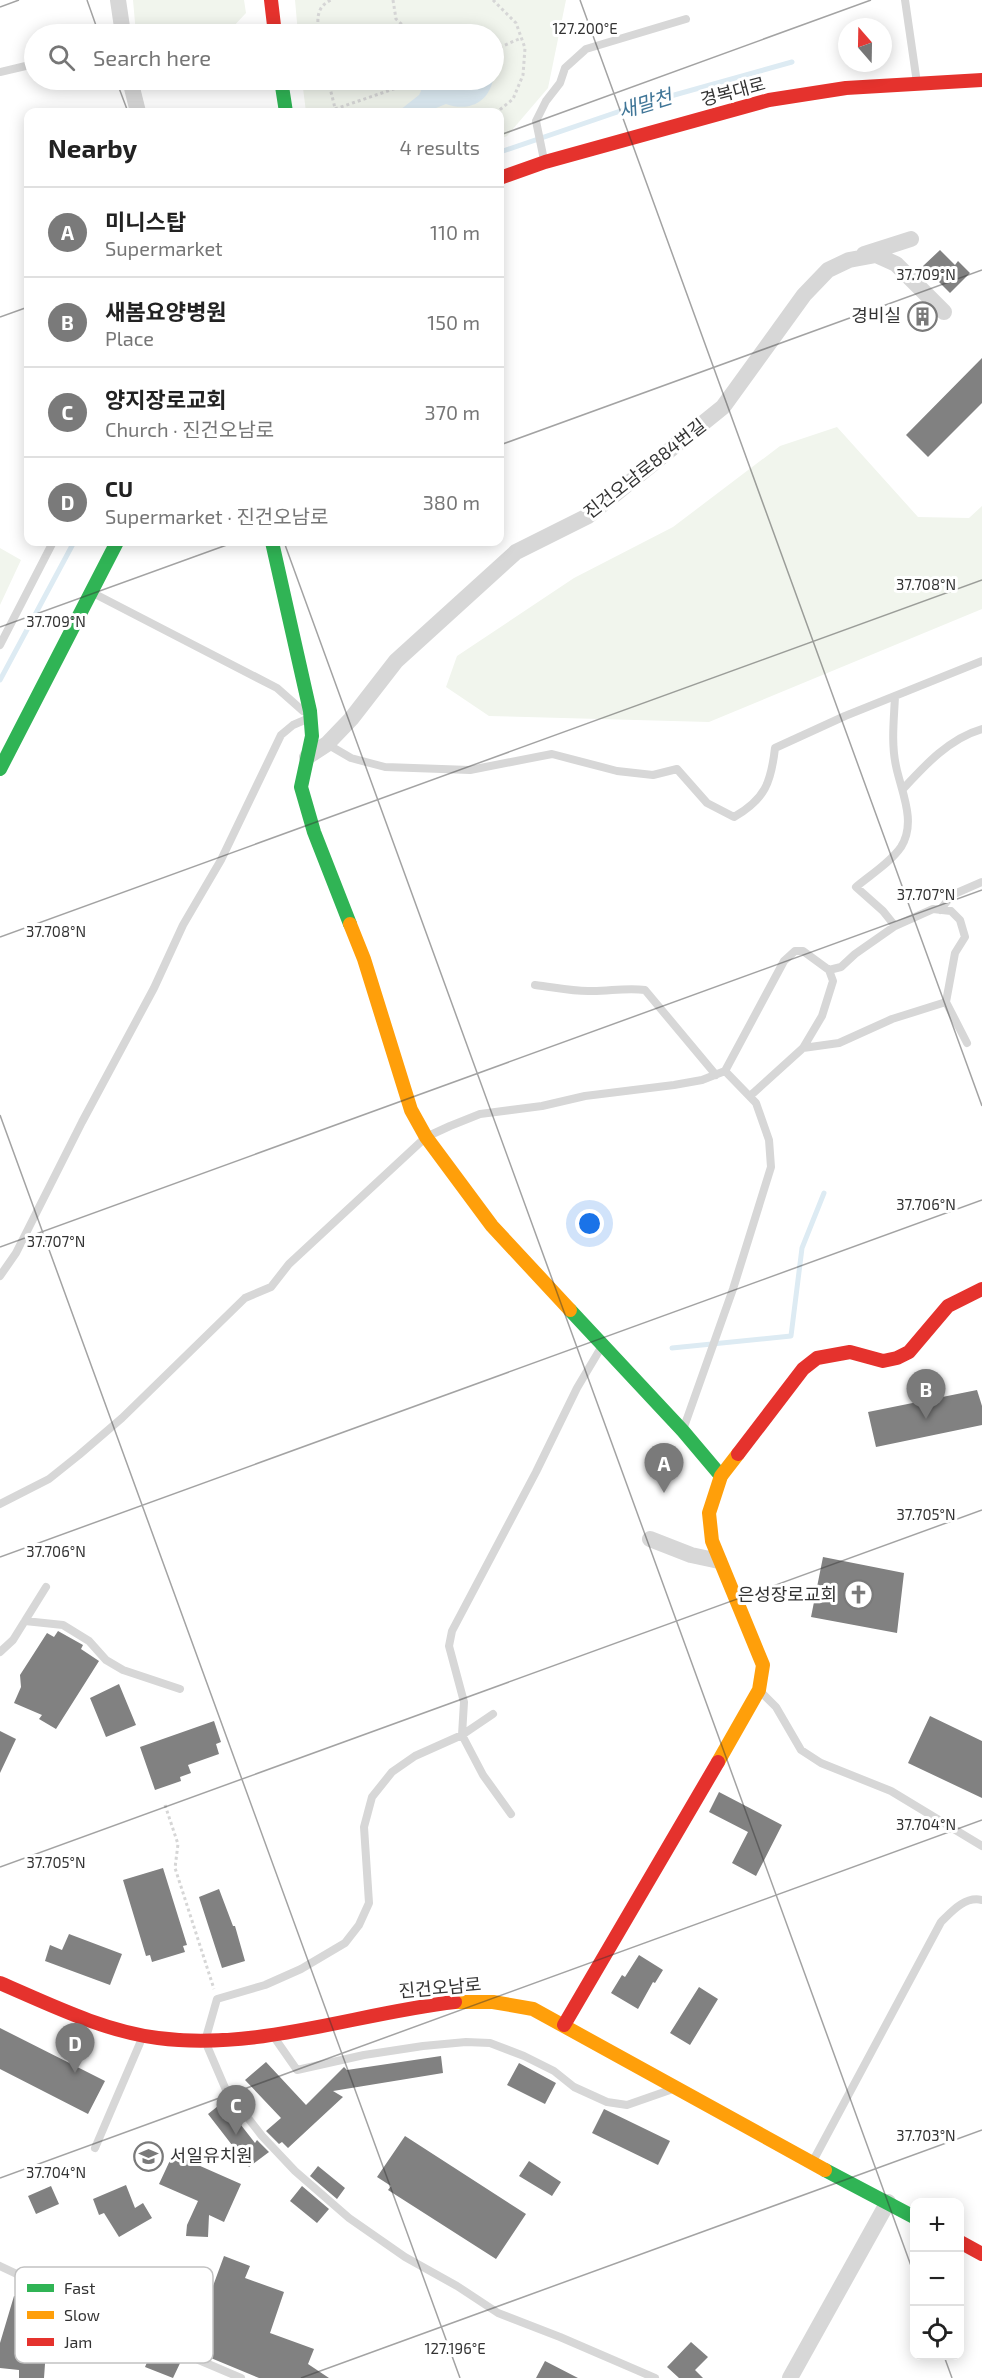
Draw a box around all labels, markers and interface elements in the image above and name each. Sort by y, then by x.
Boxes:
north arrow [838,18,892,72]
text: 127.200°E [552,19,618,37]
search box [24,24,504,90]
icon: search [45,41,78,74]
text: Search here [93,44,211,70]
street label: 경복대로 [698,72,768,110]
water label: 새말천 [615,83,677,123]
text: Nearby [48,132,137,163]
text: 4 results [400,135,480,159]
text: 미니스탑 [105,208,186,234]
text: A [61,220,74,244]
text: 110 m [430,220,480,244]
text: Supermarket [105,236,223,260]
text: 37.709°N [896,265,956,283]
text: 새봄요양병원 [105,298,226,324]
building icon: 경비실 [906,300,938,332]
place label: 경비실 [851,304,901,326]
text: B [61,310,74,334]
text: 150 m [427,310,480,334]
text: Place [105,326,154,350]
text: 양지장로교회 [105,386,226,412]
text: C [62,400,73,424]
text: 370 m [425,400,480,424]
street label: 진건오남로884번길 [579,414,710,523]
text: Church · 진건오남로 [105,417,274,441]
text: CU [105,475,133,501]
text: D [61,490,74,514]
text: 380 m [423,490,480,514]
text: Supermarket · 진건오남로 [105,504,328,528]
text: 37.708°N [896,575,956,593]
text: 37.709°N [26,612,86,630]
text: 37.707°N [897,885,955,903]
text: 37.708°N [26,922,86,940]
text: 37.706°N [896,1195,956,1213]
your location [575,1209,604,1238]
text: 37.707°N [27,1232,85,1250]
pin: B [906,1370,946,1419]
pin: A [644,1444,684,1493]
text: 37.705°N [896,1505,956,1523]
text: 37.706°N [26,1542,86,1560]
church icon: 은성장로교회 [842,1579,874,1611]
place label: 은성장로교회 [738,1583,837,1605]
text: 37.704°N [896,1815,956,1833]
text: 37.705°N [26,1853,86,1871]
street label: 진건오남로 [398,1972,482,2002]
pin: D [56,2024,94,2073]
pin: C [216,2086,256,2135]
text: 37.703°N [896,2126,956,2144]
school or university icon: 서일유치원 [133,2140,165,2172]
place label: 서일유치원 [170,2144,253,2166]
text: 37.704°N [26,2163,86,2181]
map controls [910,2198,964,2360]
button: + [910,2198,964,2252]
button: − [910,2252,964,2306]
legend [15,2267,213,2363]
text: Fast [64,2278,95,2297]
text: Slow [64,2305,100,2324]
button: locate [910,2306,964,2360]
text: Jam [64,2332,92,2351]
text: 127.196°E [424,2339,486,2357]

